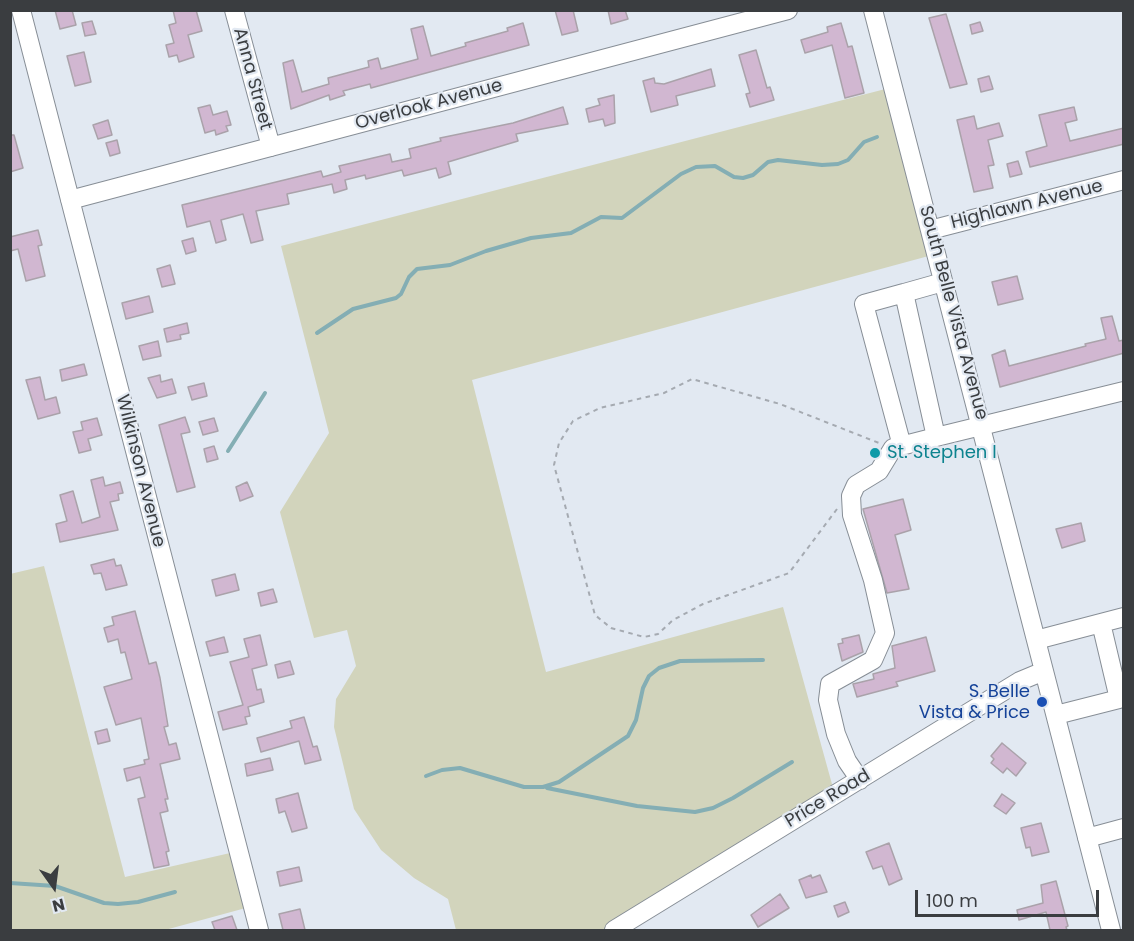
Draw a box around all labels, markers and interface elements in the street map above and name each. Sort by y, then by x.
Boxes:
street label: Anna Street [228,26,276,132]
street label: Overlook Avenue [353,75,505,135]
street label: Highlawn Avenue [949,176,1105,234]
street label: South Belle Vista Avenue [914,204,992,422]
street label: Wilkinson Avenue [111,392,169,550]
place label: St. Stephen I [887,442,997,464]
marker: St. Stephen I [868,446,882,460]
place label: S. Belle Vista & Price [919,681,1030,724]
marker: S. Belle Vista & Price [1035,695,1049,709]
street label: Price Road [782,765,874,833]
north arrow [24,857,84,917]
scale bar [918,878,1102,916]
text: 100 m [926,888,978,913]
text: N [50,892,67,918]

